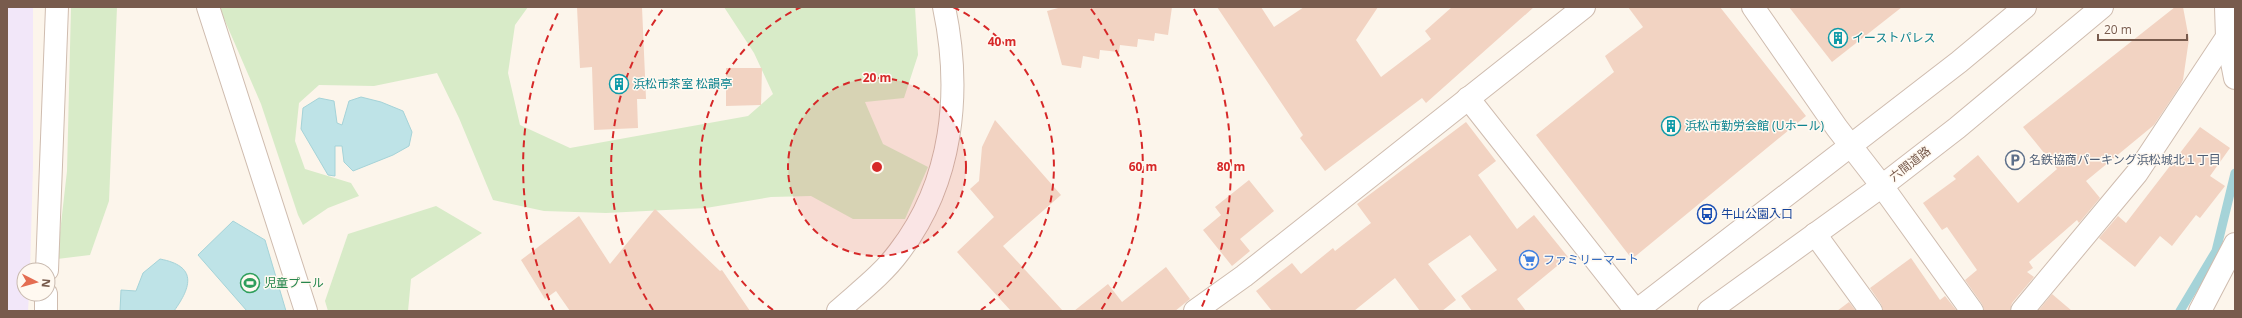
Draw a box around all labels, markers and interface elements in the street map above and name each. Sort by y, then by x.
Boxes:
scale bar [2098,16,2187,42]
text: 20 m [2104,21,2132,38]
building icon: イーストパレス [1827,27,1849,49]
place label: イーストパレス [1852,29,1935,46]
text: 40 m [988,33,1016,50]
text: 20 m [863,69,891,86]
building icon: 浜松市茶室 松韻亭 [608,73,630,95]
place label: 浜松市茶室 松韻亭 [633,75,732,92]
building icon: 浜松市勤労会館 (Uホール) [1660,115,1682,137]
place label: 浜松市勤労会館 (Uホール) [1685,117,1824,134]
street label: 六間道路 [1886,142,1934,185]
parking icon: 名鉄協商パーキング浜松城北１丁目 [2004,149,2026,171]
place label: 名鉄協商パーキング浜松城北１丁目 [2029,151,2221,168]
text: 60 m [1129,158,1157,175]
text: 80 m [1217,158,1245,175]
centre of rings [870,160,884,174]
bus stop icon: 牛山公園入口 [1696,203,1718,225]
place label: 牛山公園入口 [1721,205,1793,222]
supermarket icon: ファミリーマート [1518,249,1540,271]
place label: ファミリーマート [1543,251,1639,268]
north arrow [16,262,56,302]
sports icon: 児童プール [239,272,261,294]
place label: 児童プール [264,274,324,291]
text: N [39,278,54,288]

